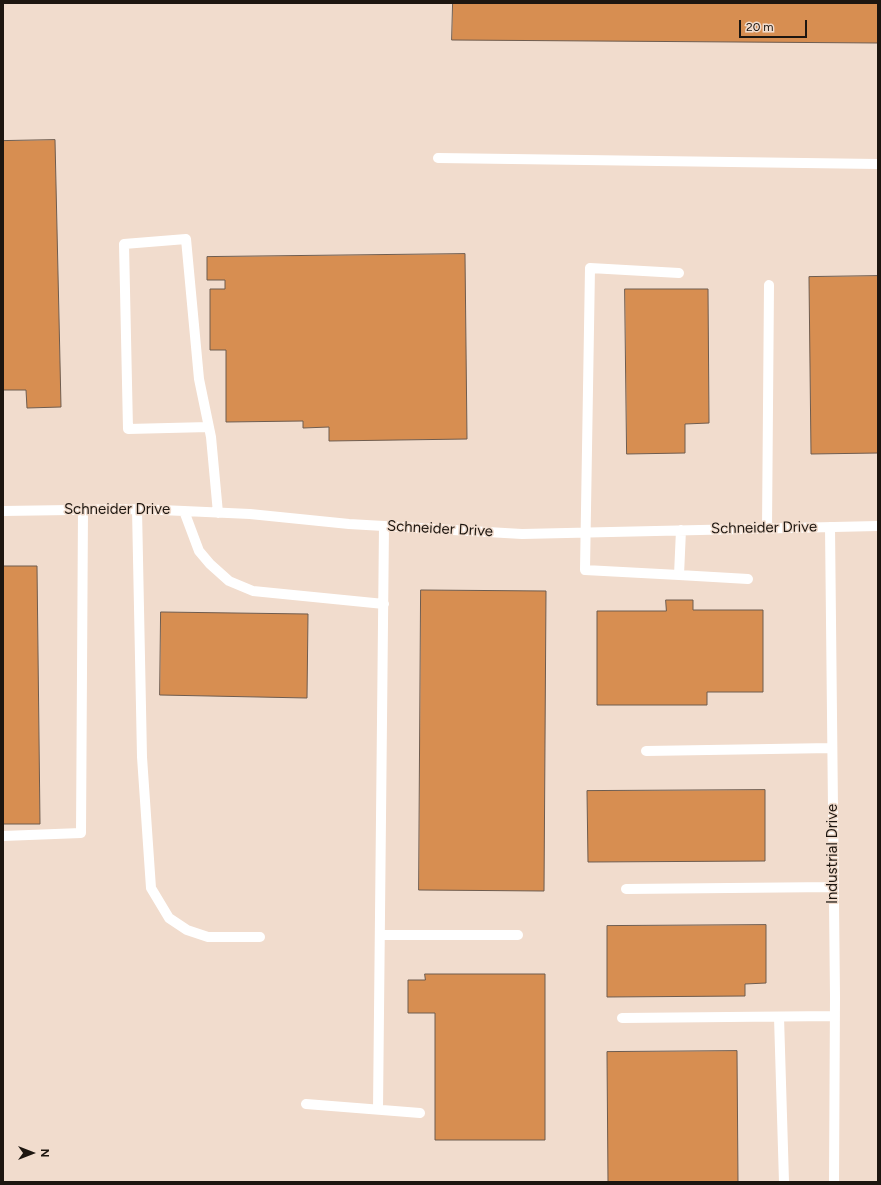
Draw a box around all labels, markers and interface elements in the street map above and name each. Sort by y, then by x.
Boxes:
scale bar [741,12,809,38]
text: 20 m [746,20,774,34]
street label: Schneider Drive [64,501,170,519]
street label: Schneider Drive [387,517,493,541]
street label: Schneider Drive [711,518,817,538]
street label: Industrial Drive [824,804,842,904]
north arrow [12,1133,52,1173]
text: N [38,1149,51,1157]

